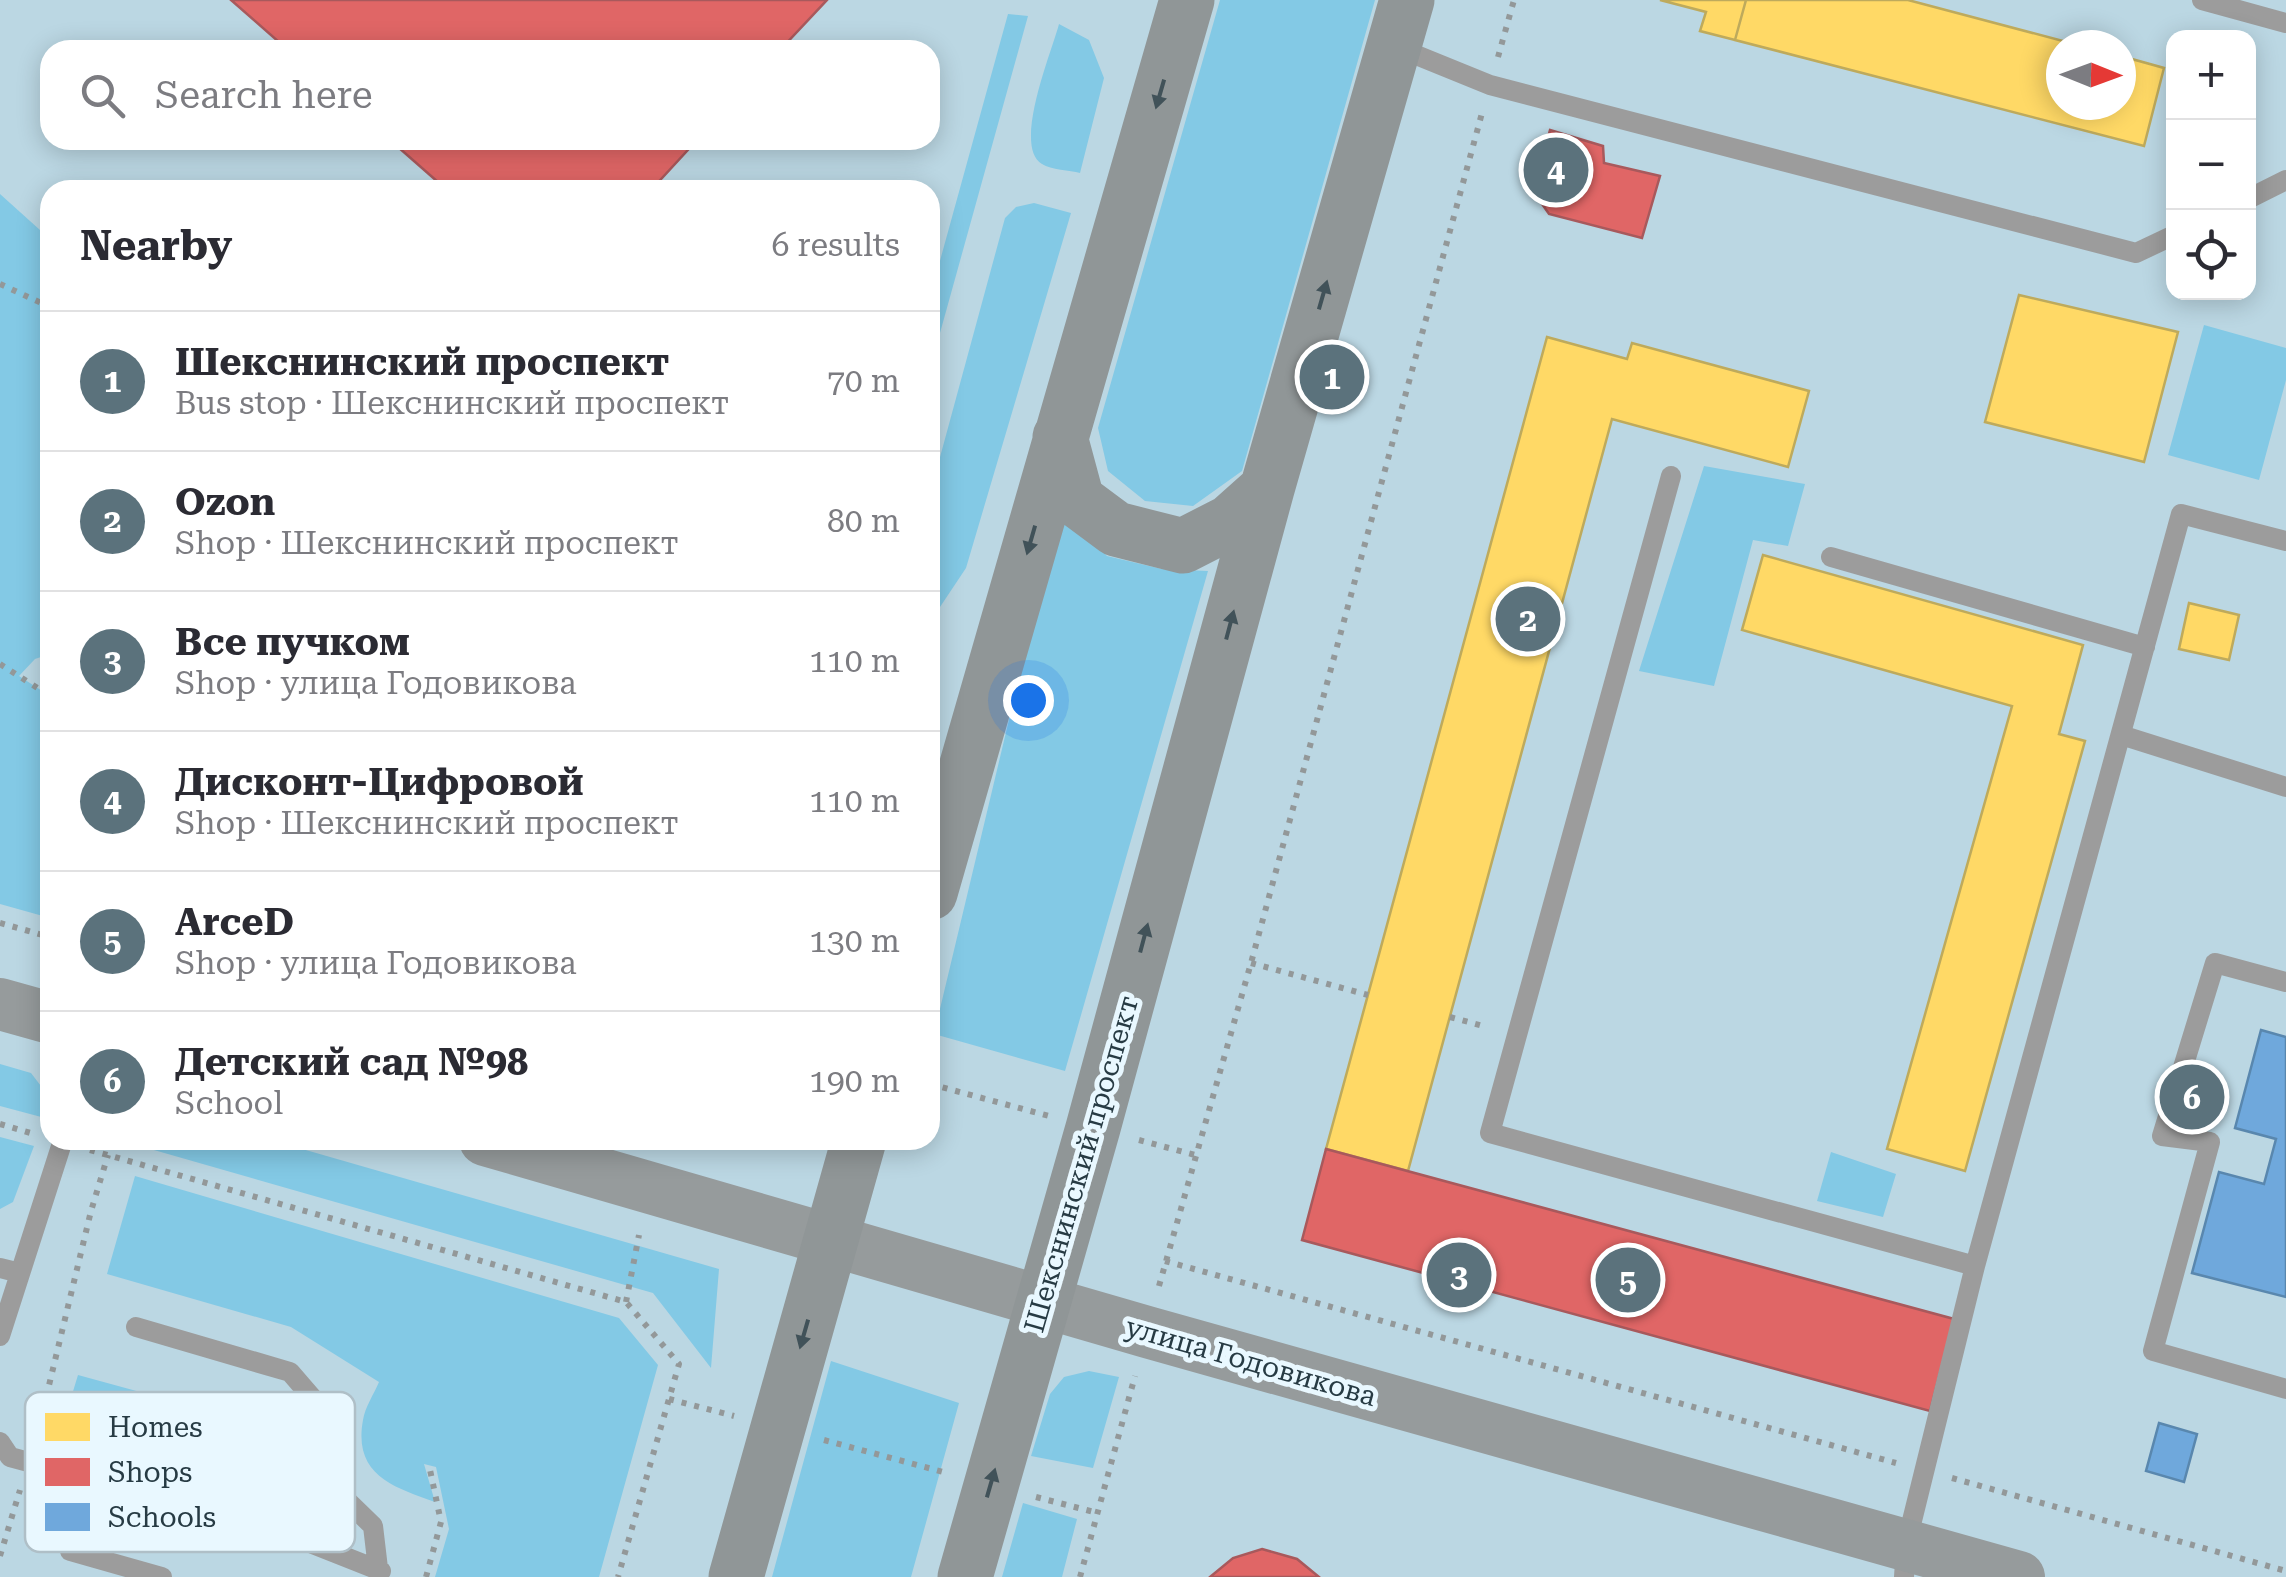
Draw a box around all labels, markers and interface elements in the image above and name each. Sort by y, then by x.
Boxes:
north arrow [2046,30,2136,120]
map controls [2166,30,2256,300]
button: + [2166,30,2256,120]
search box [40,40,940,150]
icon: search [75,68,130,123]
text: Search here [155,73,373,117]
one-way arrow [1152,79,1167,109]
button: − [2166,120,2256,210]
pin: 4 [1524,132,1588,208]
button: locate [2166,210,2256,300]
text: Nearby [80,221,232,270]
text: 6 results [772,226,900,264]
one-way arrow [1315,279,1331,310]
text: Шекснинский проспект [175,340,669,384]
pin: 1 [1300,340,1364,414]
text: 1 [104,362,121,400]
text: 70 m [827,362,900,400]
text: Bus stop · Шекснинский проспект [175,384,729,422]
text: Ozon [175,480,275,524]
text: 2 [104,502,121,540]
text: 80 m [827,502,900,540]
text: Shop · Шекснинский проспект [175,524,679,562]
one-way arrow [1023,525,1038,556]
pin: 2 [1496,582,1560,656]
one-way arrow [1223,609,1238,640]
text: Все пучком [175,620,410,664]
text: 3 [104,642,121,680]
text: 110 m [809,642,900,680]
text: Shop · улица Годовикова [175,664,577,702]
your location [1003,675,1054,726]
text: Дисконт-Цифровой [175,760,584,804]
text: 4 [104,782,121,820]
text: 110 m [809,782,900,820]
text: Shop · Шекснинский проспект [175,804,679,842]
text: ArceD [175,900,294,944]
text: 5 [104,922,121,960]
text: 130 m [809,922,900,960]
one-way arrow [1137,922,1153,953]
text: Shop · улица Годовикова [175,944,577,982]
street label: Шекснинский проспект [1018,992,1145,1336]
text: Детский сад №98 [175,1040,528,1084]
pin: 6 [2160,1060,2224,1134]
text: 6 [104,1062,121,1100]
text: 190 m [809,1062,900,1100]
text: School [175,1084,283,1122]
pin: 3 [1426,1238,1492,1312]
pin: 5 [1596,1242,1660,1318]
street label: улица Годовикова [1122,1310,1380,1413]
one-way arrow [796,1319,811,1350]
legend [25,1392,355,1552]
text: Homes [108,1411,202,1444]
text: Shops [108,1456,192,1489]
one-way arrow [984,1467,1000,1498]
text: Schools [108,1501,216,1534]

